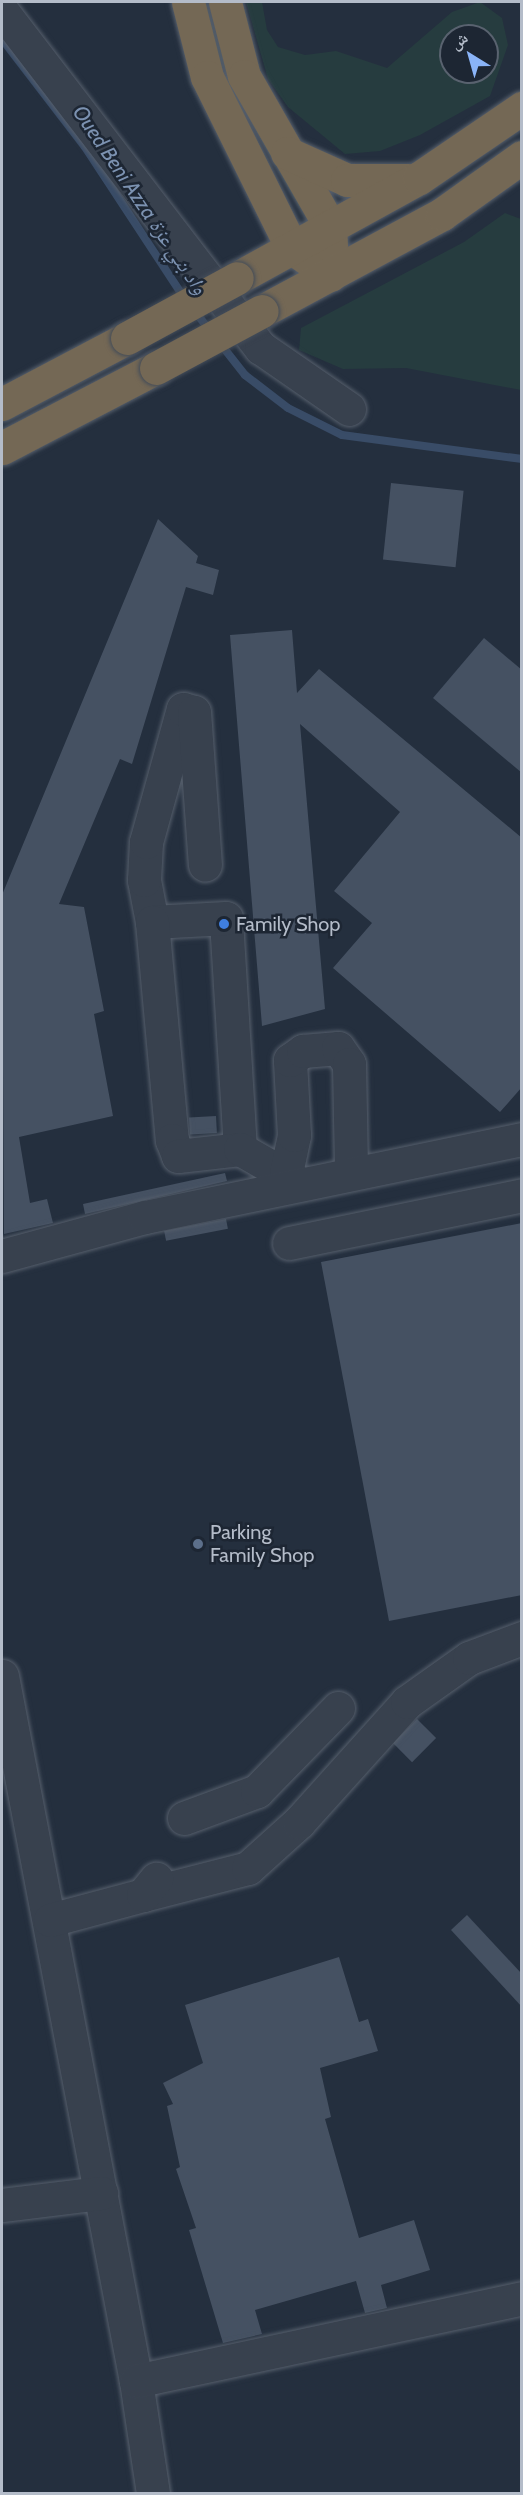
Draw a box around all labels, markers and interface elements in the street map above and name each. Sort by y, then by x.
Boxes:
north arrow [439,24,499,84]
text: ش [447,28,472,54]
water label: Oued Beni Azza واد بني عزة [67,101,213,299]
place label: Family Shop [236,912,340,936]
marker: Family Shop [217,917,231,931]
place label: Parking Family Shop [210,1520,314,1567]
marker: Parking Family Shop [191,1537,205,1551]

